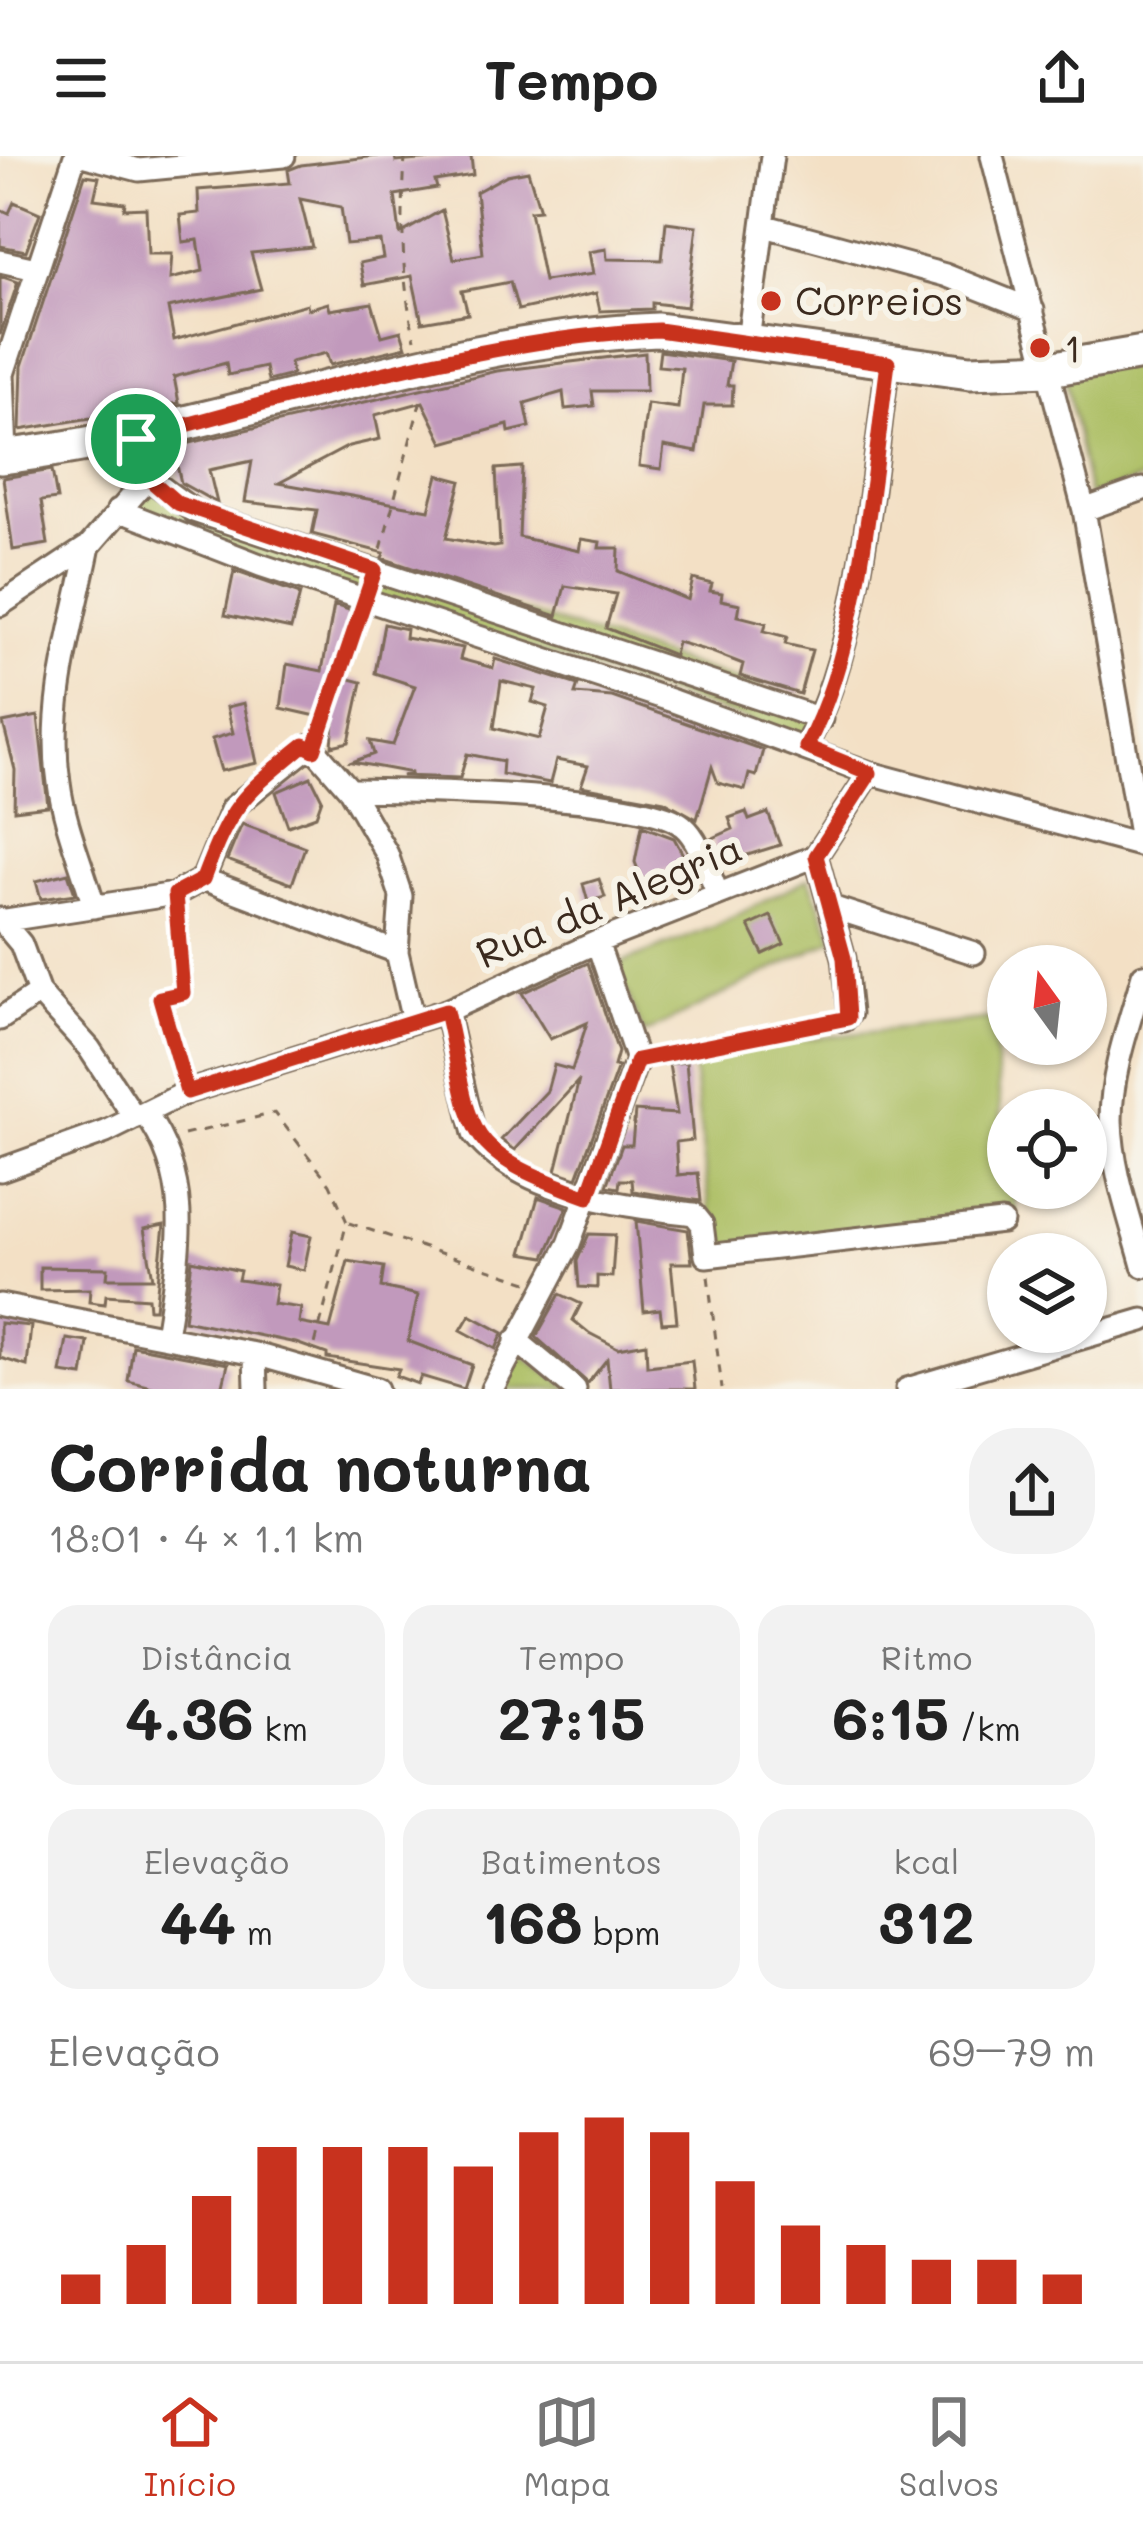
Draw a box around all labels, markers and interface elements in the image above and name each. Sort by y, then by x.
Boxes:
text: Tempo [485,43,658,114]
icon: menu [48,45,114,111]
icon: share [1029,45,1095,111]
place label: Correios [795,274,963,325]
marker: Correios [758,288,784,314]
place label: 1 [1064,321,1081,372]
marker: 1 [1027,335,1053,361]
pin [85,388,187,490]
icon: arrive [103,406,169,472]
street label: Rua da Alegria [468,821,749,979]
north arrow [987,945,1107,1065]
map controls [987,945,1107,1353]
button: locate [987,1089,1107,1209]
button: layers [987,1233,1107,1353]
text: Corrida noturna [48,1423,592,1509]
button: share [969,1428,1095,1554]
text: 18:01 · 4 × 1.1 km [48,1511,364,1562]
text: Distância [140,1635,293,1678]
text: Tempo [519,1635,624,1678]
text: Ritmo [881,1635,972,1678]
text: 4.36 [125,1678,254,1756]
text: 27:15 [498,1678,645,1756]
text: 6:15 [832,1678,949,1756]
text: km [254,1706,308,1749]
text: /km [949,1706,1021,1749]
text: Elevação [144,1839,289,1882]
text: Batimentos [481,1839,662,1882]
text: kcal [894,1839,959,1882]
text: 44 [160,1882,236,1960]
text: 168 [482,1882,582,1960]
text: 312 [878,1882,975,1960]
text: m [236,1910,273,1953]
text: bpm [582,1910,661,1953]
text: Elevação [48,2025,220,2076]
text: 69–79 m [928,2025,1095,2076]
tab: Início [144,2389,236,2504]
tab: Mapa [523,2389,611,2504]
tab: Salvos [899,2389,999,2504]

